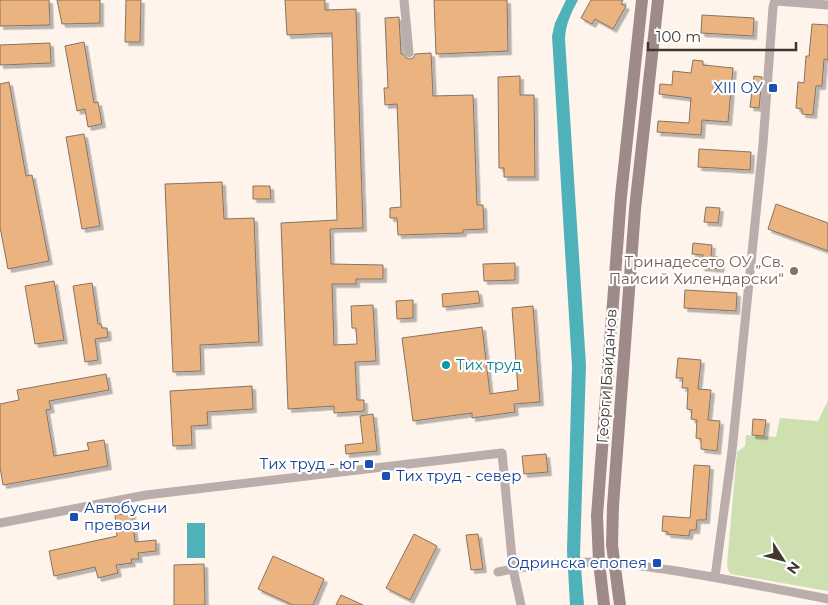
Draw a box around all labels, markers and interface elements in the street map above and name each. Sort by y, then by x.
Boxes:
scale bar [648,20,796,52]
text: 100 m [656,27,701,46]
place label: XIII ОУ [713,78,764,97]
marker: XIII ОУ [767,82,779,94]
place label: Тринадесето ОУ „Св. Паисий Хилендарски“ [609,252,784,288]
marker: Тринадесето ОУ „Св. Паисий Хилендарски“ [788,265,800,277]
street label: Георги Байданов [592,308,621,444]
place label: Тих труд [456,355,522,374]
marker: Тих труд [440,359,452,371]
place label: Тих труд - юг [260,454,360,473]
marker: Тих труд - юг [363,458,375,470]
place label: Тих труд - север [396,466,522,485]
marker: Тих труд - север [380,470,392,482]
place label: Автобусни превози [84,498,167,534]
marker: Автобусни превози [68,511,80,523]
north arrow [758,535,808,585]
place label: Одринска епопея [507,553,647,572]
marker: Одринска епопея [651,557,663,569]
text: N [783,558,804,578]

